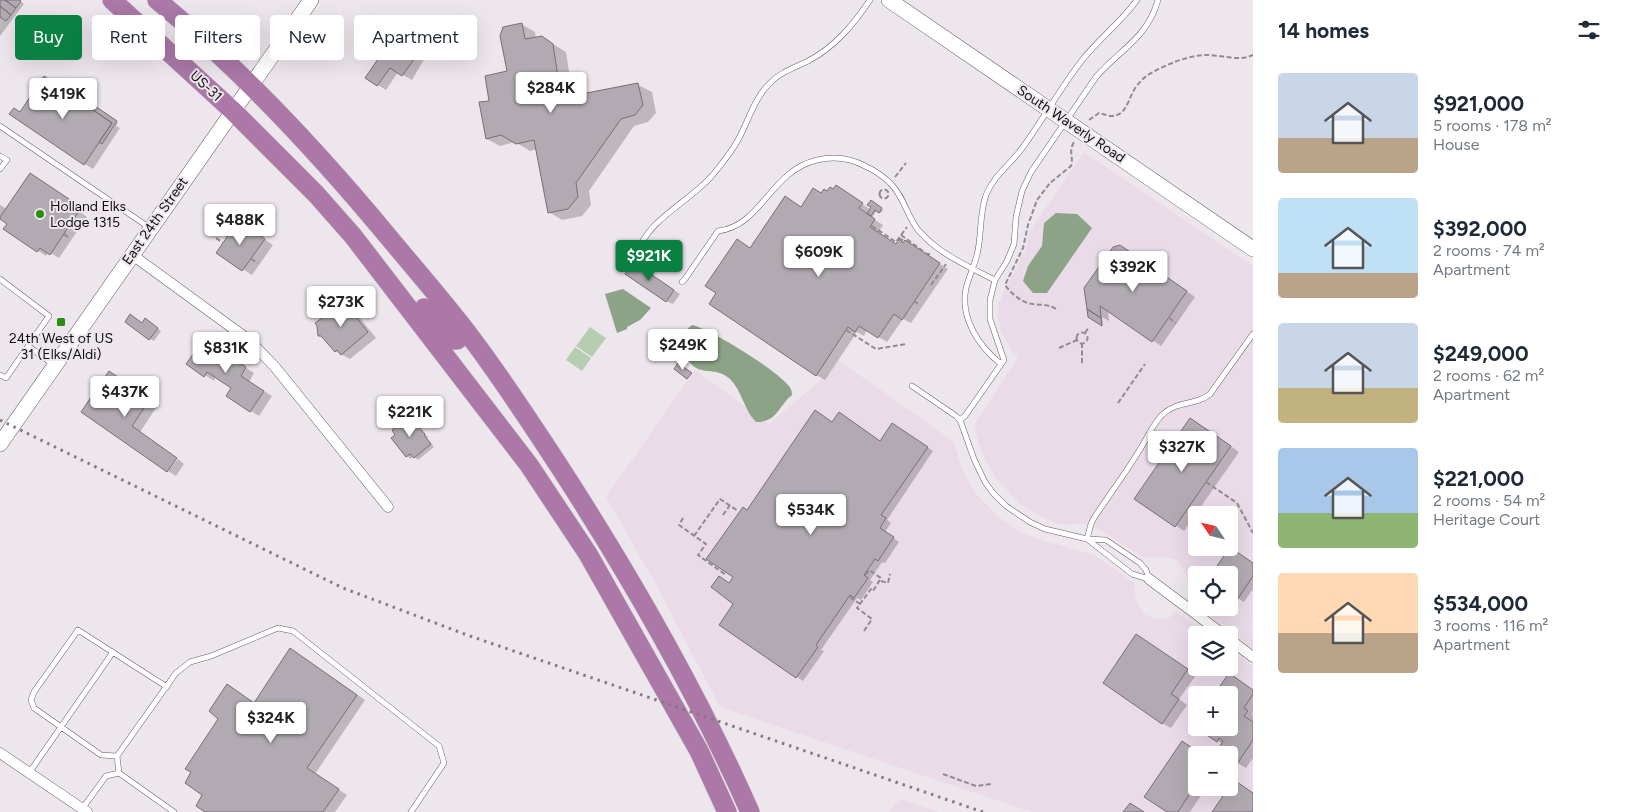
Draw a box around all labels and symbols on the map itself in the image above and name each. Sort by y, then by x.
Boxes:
street label: US-31 [186,67,226,105]
pin: $284K [516,72,586,114]
pin: $419K [28,78,98,120]
street label: South Waverly Road [1014,82,1128,166]
street label: East 24th Street [119,174,191,268]
place label: Holland Elks Lodge 1315 [50,198,126,231]
pin: $488K [205,204,275,246]
marker: Holland Elks Lodge 1315 [34,208,46,220]
pin: $609K [784,236,854,278]
pin: $921K [614,240,684,282]
pin: $392K [1098,250,1168,293]
pin: $273K [306,286,376,328]
marker: 24th West of US 31 (Elks/Aldi) [55,316,67,328]
pin: $249K [648,328,718,371]
place label: 24th West of US 31 (Elks/Aldi) [9,330,113,363]
pin: $831K [191,332,261,374]
pin: $437K [90,376,160,418]
pin: $221K [375,396,445,438]
pin: $327K [1147,430,1217,473]
pin: $534K [776,494,846,536]
north arrow [1188,506,1238,556]
pin: $324K [236,702,306,744]

